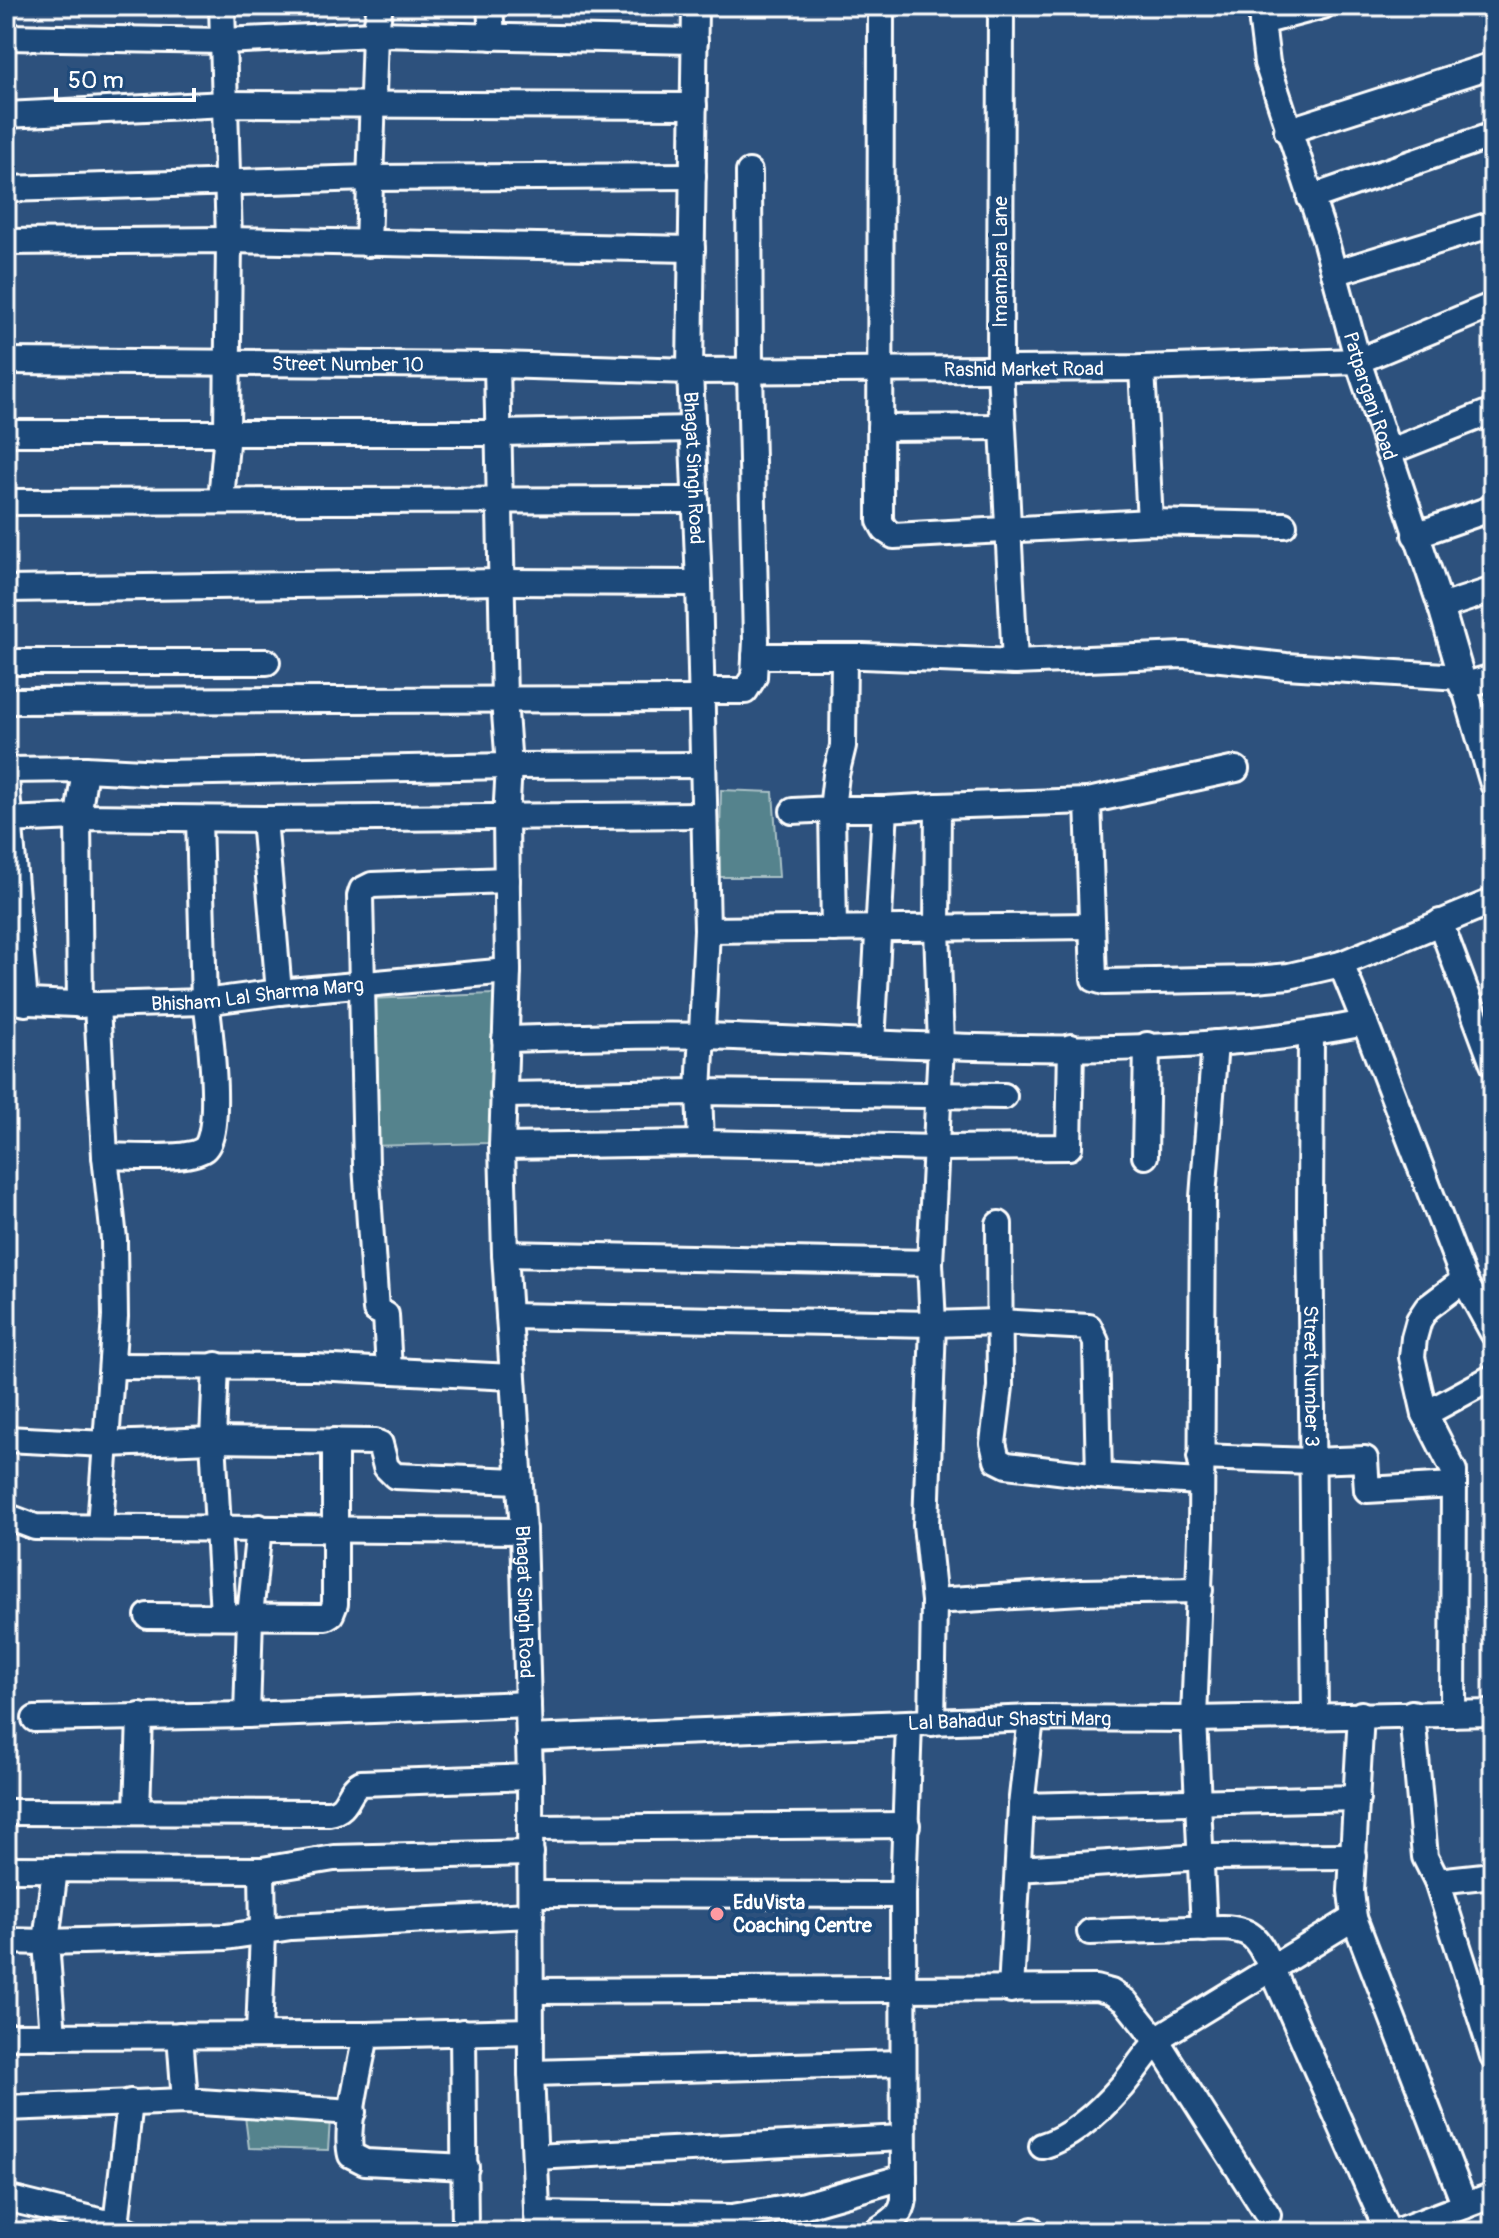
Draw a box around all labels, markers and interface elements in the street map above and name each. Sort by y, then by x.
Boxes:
scale bar [56,52,194,102]
text: 50 m [68,66,124,95]
street label: Imambara Lane [988,196,1013,328]
street label: Patparganj Road [1338,329,1403,463]
street label: Street Number 10 [272,351,424,377]
street label: Rashid Market Road [944,356,1104,382]
street label: Bhagat Singh Road [678,391,709,545]
street label: Bhisham Lal Sharma Marg [151,972,365,1016]
street label: Street Number 3 [1298,1305,1324,1447]
street label: Bhagat Singh Road [510,1525,539,1679]
street label: Lal Bahadur Shastri Marg [907,1706,1112,1736]
place label: EduVista Coaching Centre [733,1890,873,1938]
marker: EduVista Coaching Centre [708,1905,726,1923]

